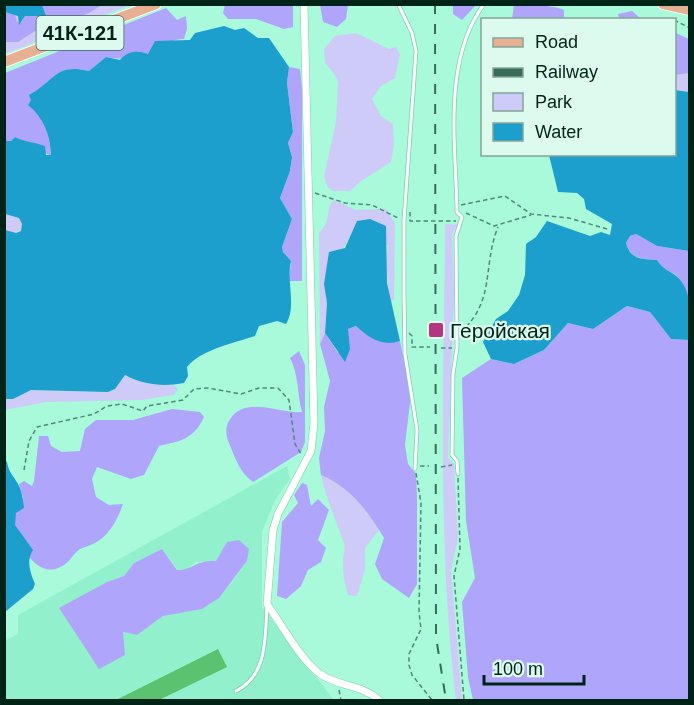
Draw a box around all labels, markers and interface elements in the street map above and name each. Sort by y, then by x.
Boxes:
road number: 41К-121 [36,16,124,50]
legend [481,18,676,156]
text: Road [535,32,578,52]
text: Railway [535,62,598,82]
text: Park [535,92,573,112]
text: Water [535,122,582,142]
place label: Геройская [450,319,550,342]
marker: Геройская [427,321,445,339]
scale bar [484,648,584,686]
text: 100 m [493,659,543,679]

